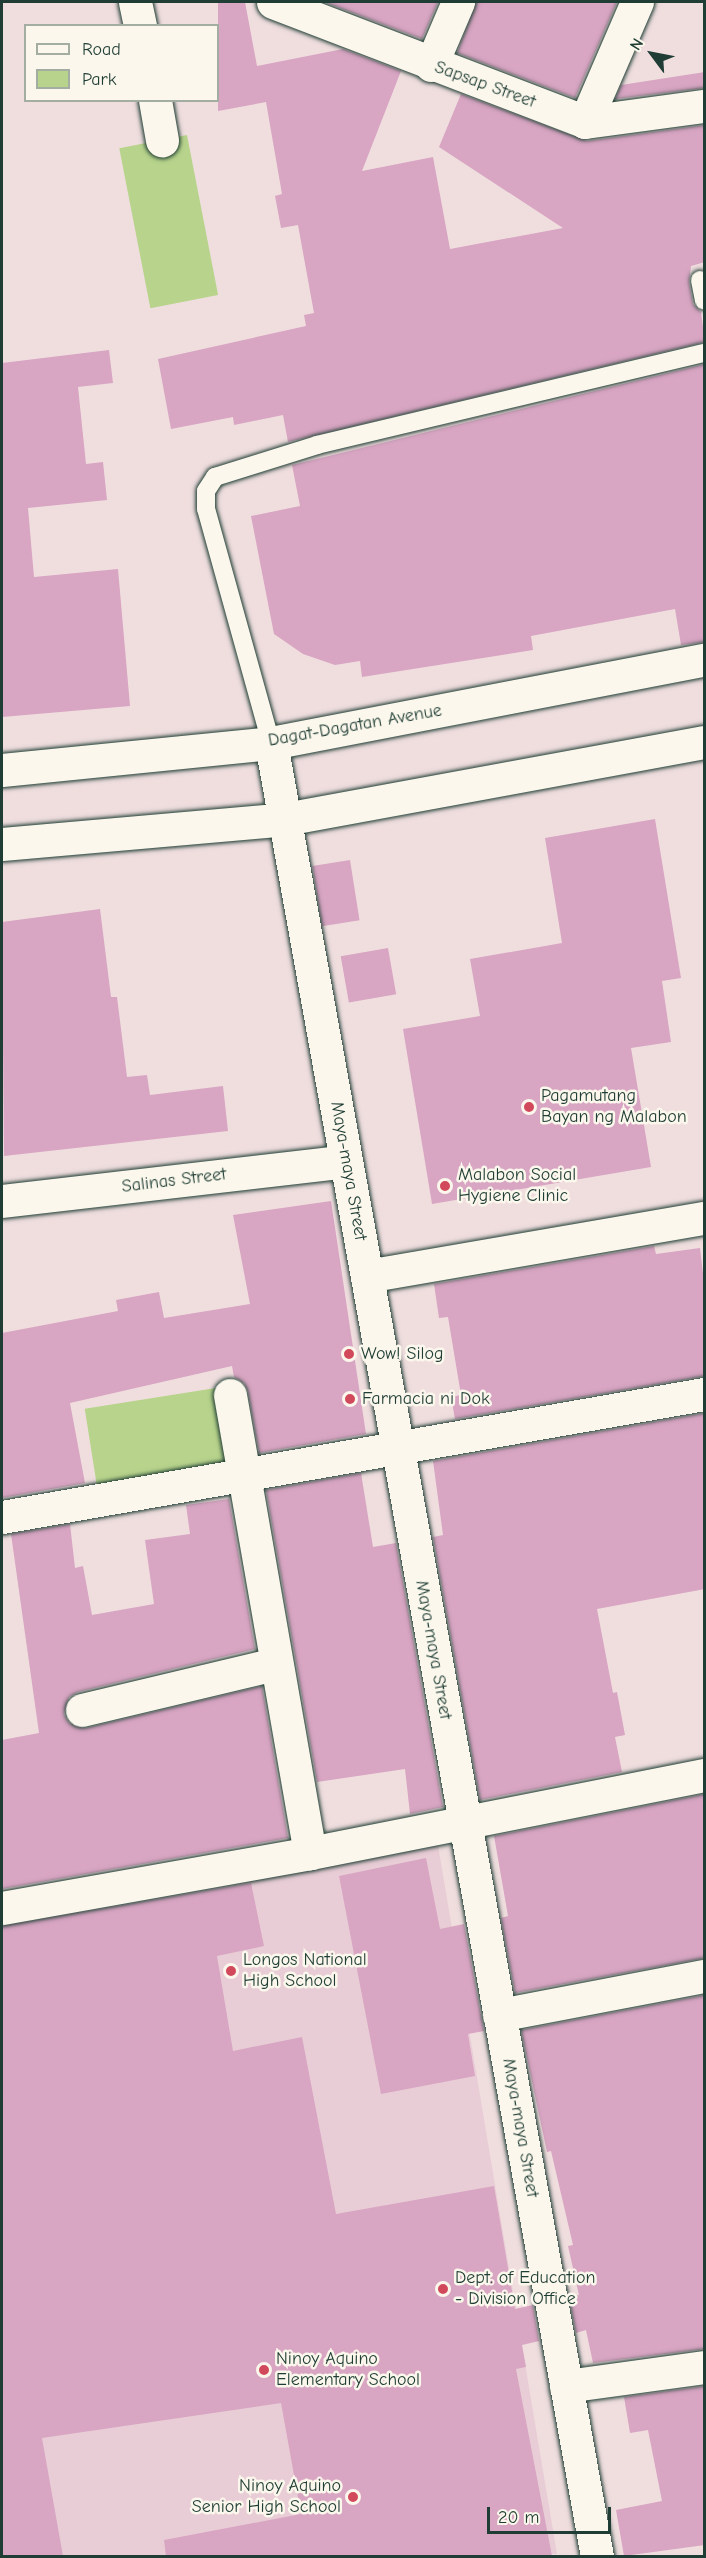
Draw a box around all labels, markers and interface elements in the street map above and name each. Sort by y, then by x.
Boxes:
legend [24,24,219,102]
north arrow [622,24,682,84]
text: N [626,35,647,54]
text: Road [82,39,121,60]
street label: Sapsap Street [431,57,539,113]
text: Park [82,69,116,90]
street label: Dagat-Dagatan Avenue [266,700,444,752]
place label: Pagamutang Bayan ng Malabon [541,1086,687,1128]
street label: Maya-maya Street [325,1100,371,1242]
marker: Pagamutang Bayan ng Malabon [522,1100,536,1114]
street label: Salinas Street [121,1164,227,1198]
place label: Malabon Social Hygiene Clinic [458,1165,576,1208]
marker: Malabon Social Hygiene Clinic [436,1177,454,1195]
place label: Wow! Silog [361,1343,443,1365]
marker: Wow! Silog [342,1347,356,1361]
place label: Farmacia ni Dok [362,1388,490,1410]
marker: Farmacia ni Dok [343,1392,357,1406]
street label: Maya-maya Street [410,1579,456,1721]
place label: Longos National High School [243,1950,367,1992]
marker: Longos National High School [224,1964,238,1978]
street label: Maya-maya Street [497,2057,543,2199]
place label: Dept. of Education - Division Office [455,2268,595,2310]
marker: Dept. of Education - Division Office [436,2282,450,2296]
place label: Ninoy Aquino Elementary School [276,2349,420,2392]
marker: Ninoy Aquino Elementary School [257,2363,271,2377]
place label: Ninoy Aquino Senior High School [192,2476,341,2518]
marker: Ninoy Aquino Senior High School [346,2490,360,2504]
scale bar [490,2495,614,2533]
text: 20 m [498,2507,539,2528]

